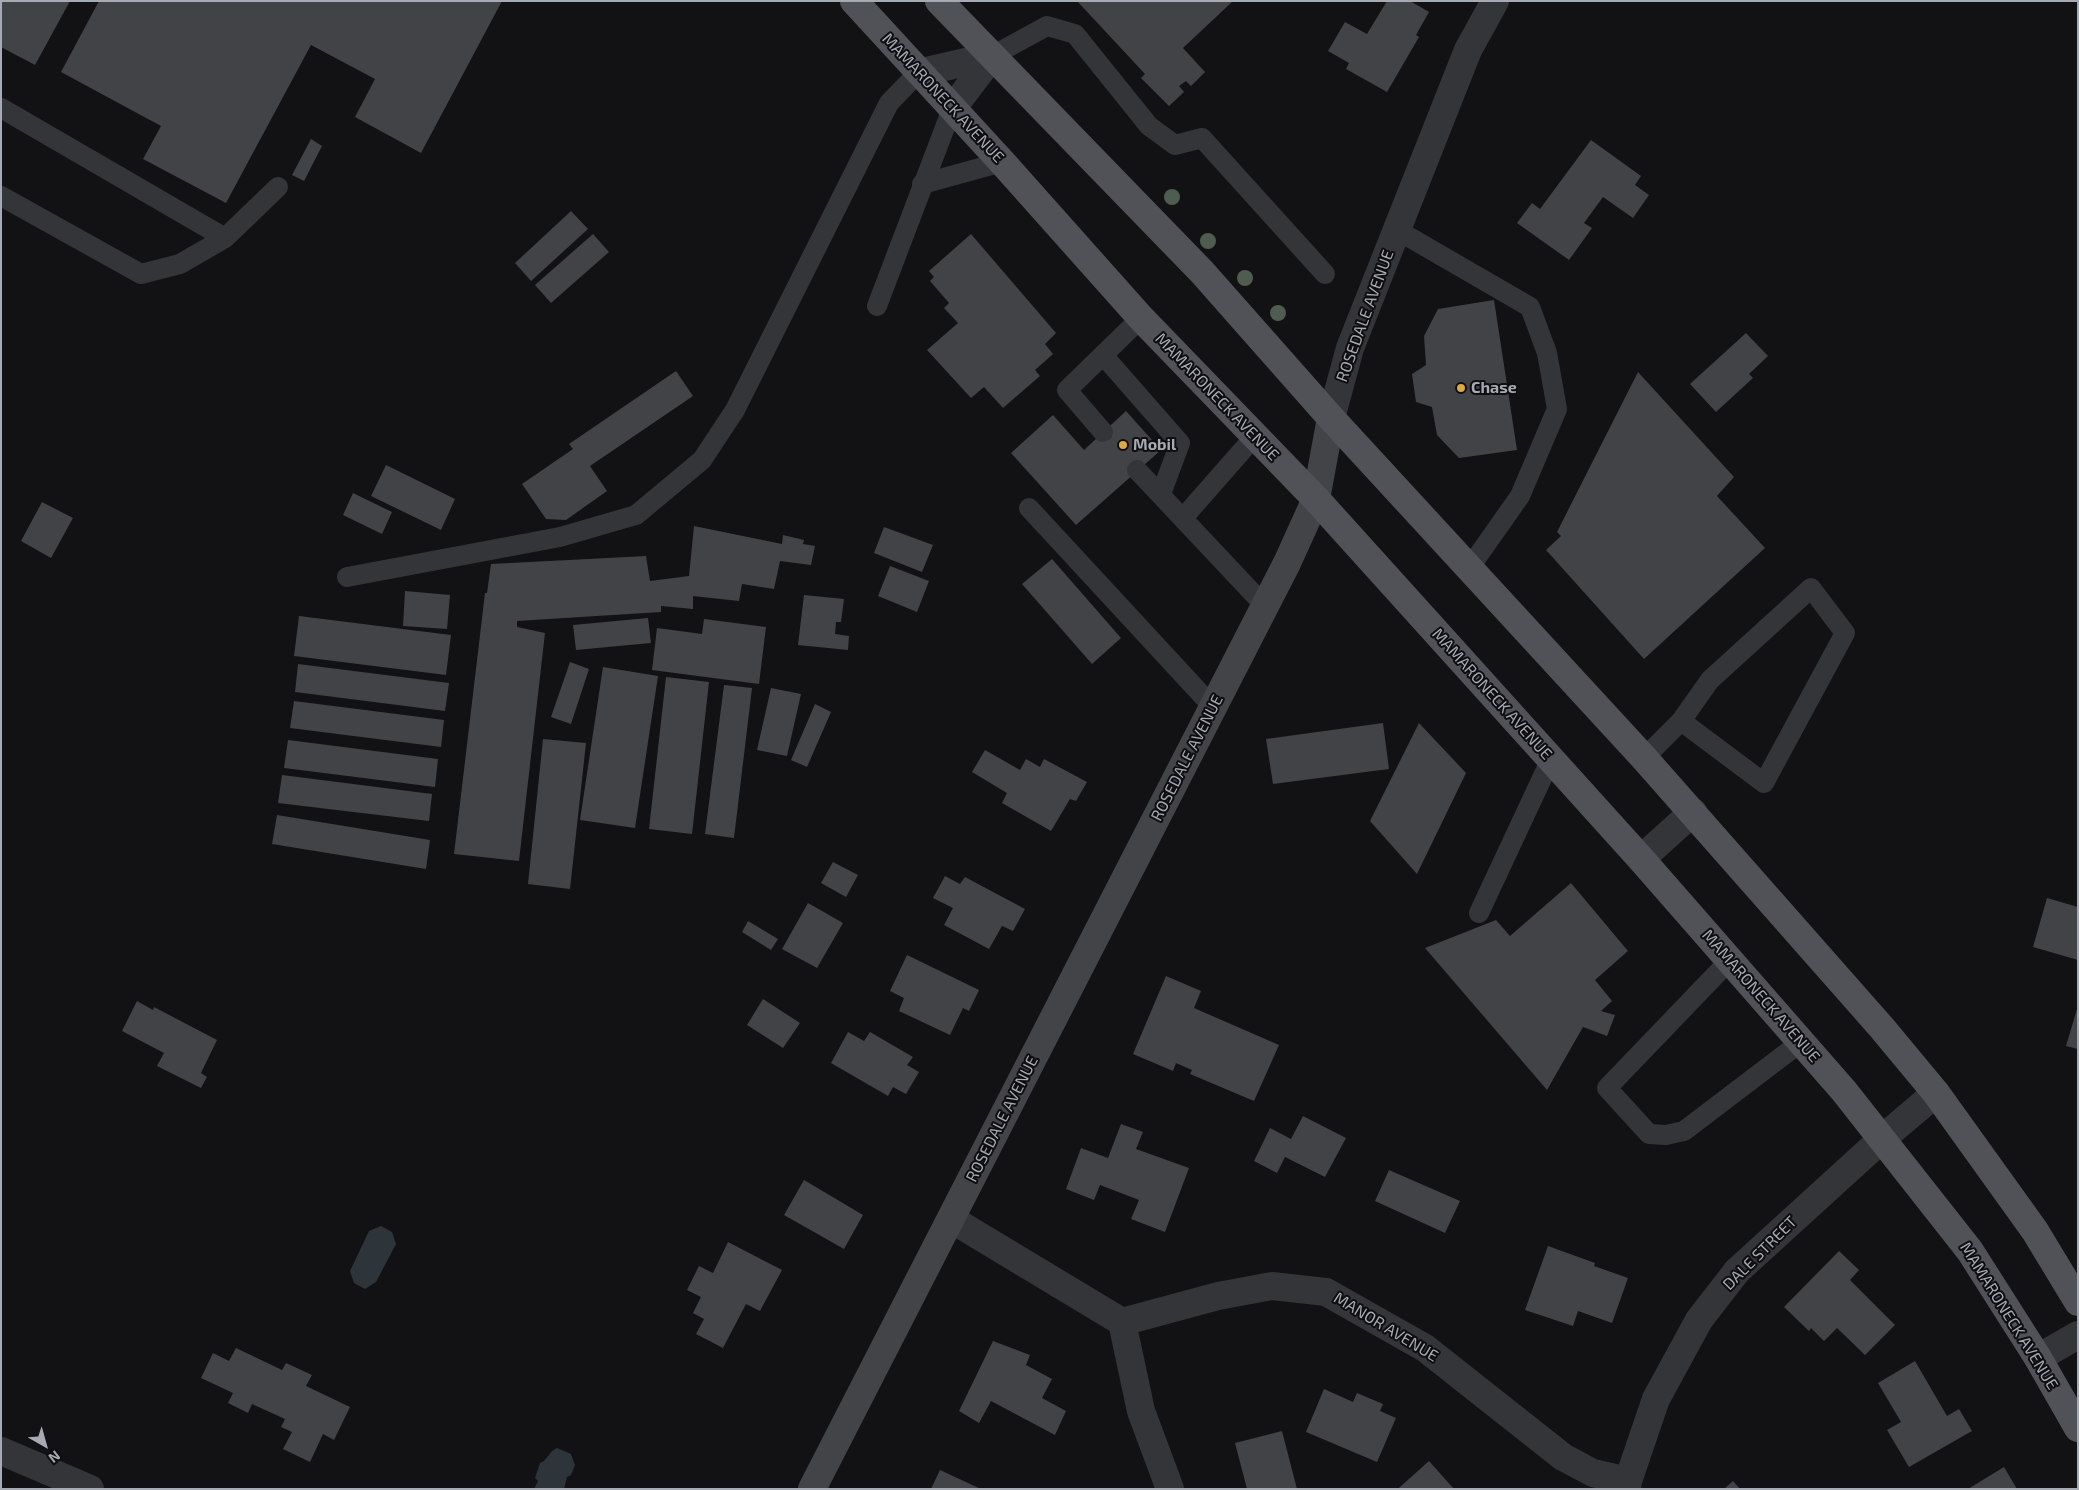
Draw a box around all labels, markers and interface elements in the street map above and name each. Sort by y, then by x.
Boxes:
street label: MAMARONECK AVENUE [878,29,1008,167]
street label: ROSEDALE AVENUE [1332,248,1398,384]
street label: MAMARONECK AVENUE [1151,329,1283,465]
place label: Chase [1471,378,1517,398]
marker: Chase [1455,382,1467,394]
place label: Mobil [1133,435,1176,455]
marker: Mobil [1117,439,1129,451]
street label: MAMARONECK AVENUE [1428,624,1556,764]
street label: ROSEDALE AVENUE [1147,692,1227,824]
street label: MAMARONECK AVENUE [1698,926,1824,1066]
street label: ROSEDALE AVENUE [962,1053,1042,1185]
street label: DALE STREET [1719,1212,1801,1294]
street label: MAMARONECK AVENUE [1956,1239,2062,1393]
street label: MANOR AVENUE [1330,1288,1442,1366]
north arrow [20,1420,70,1470]
text: N [45,1447,64,1467]

